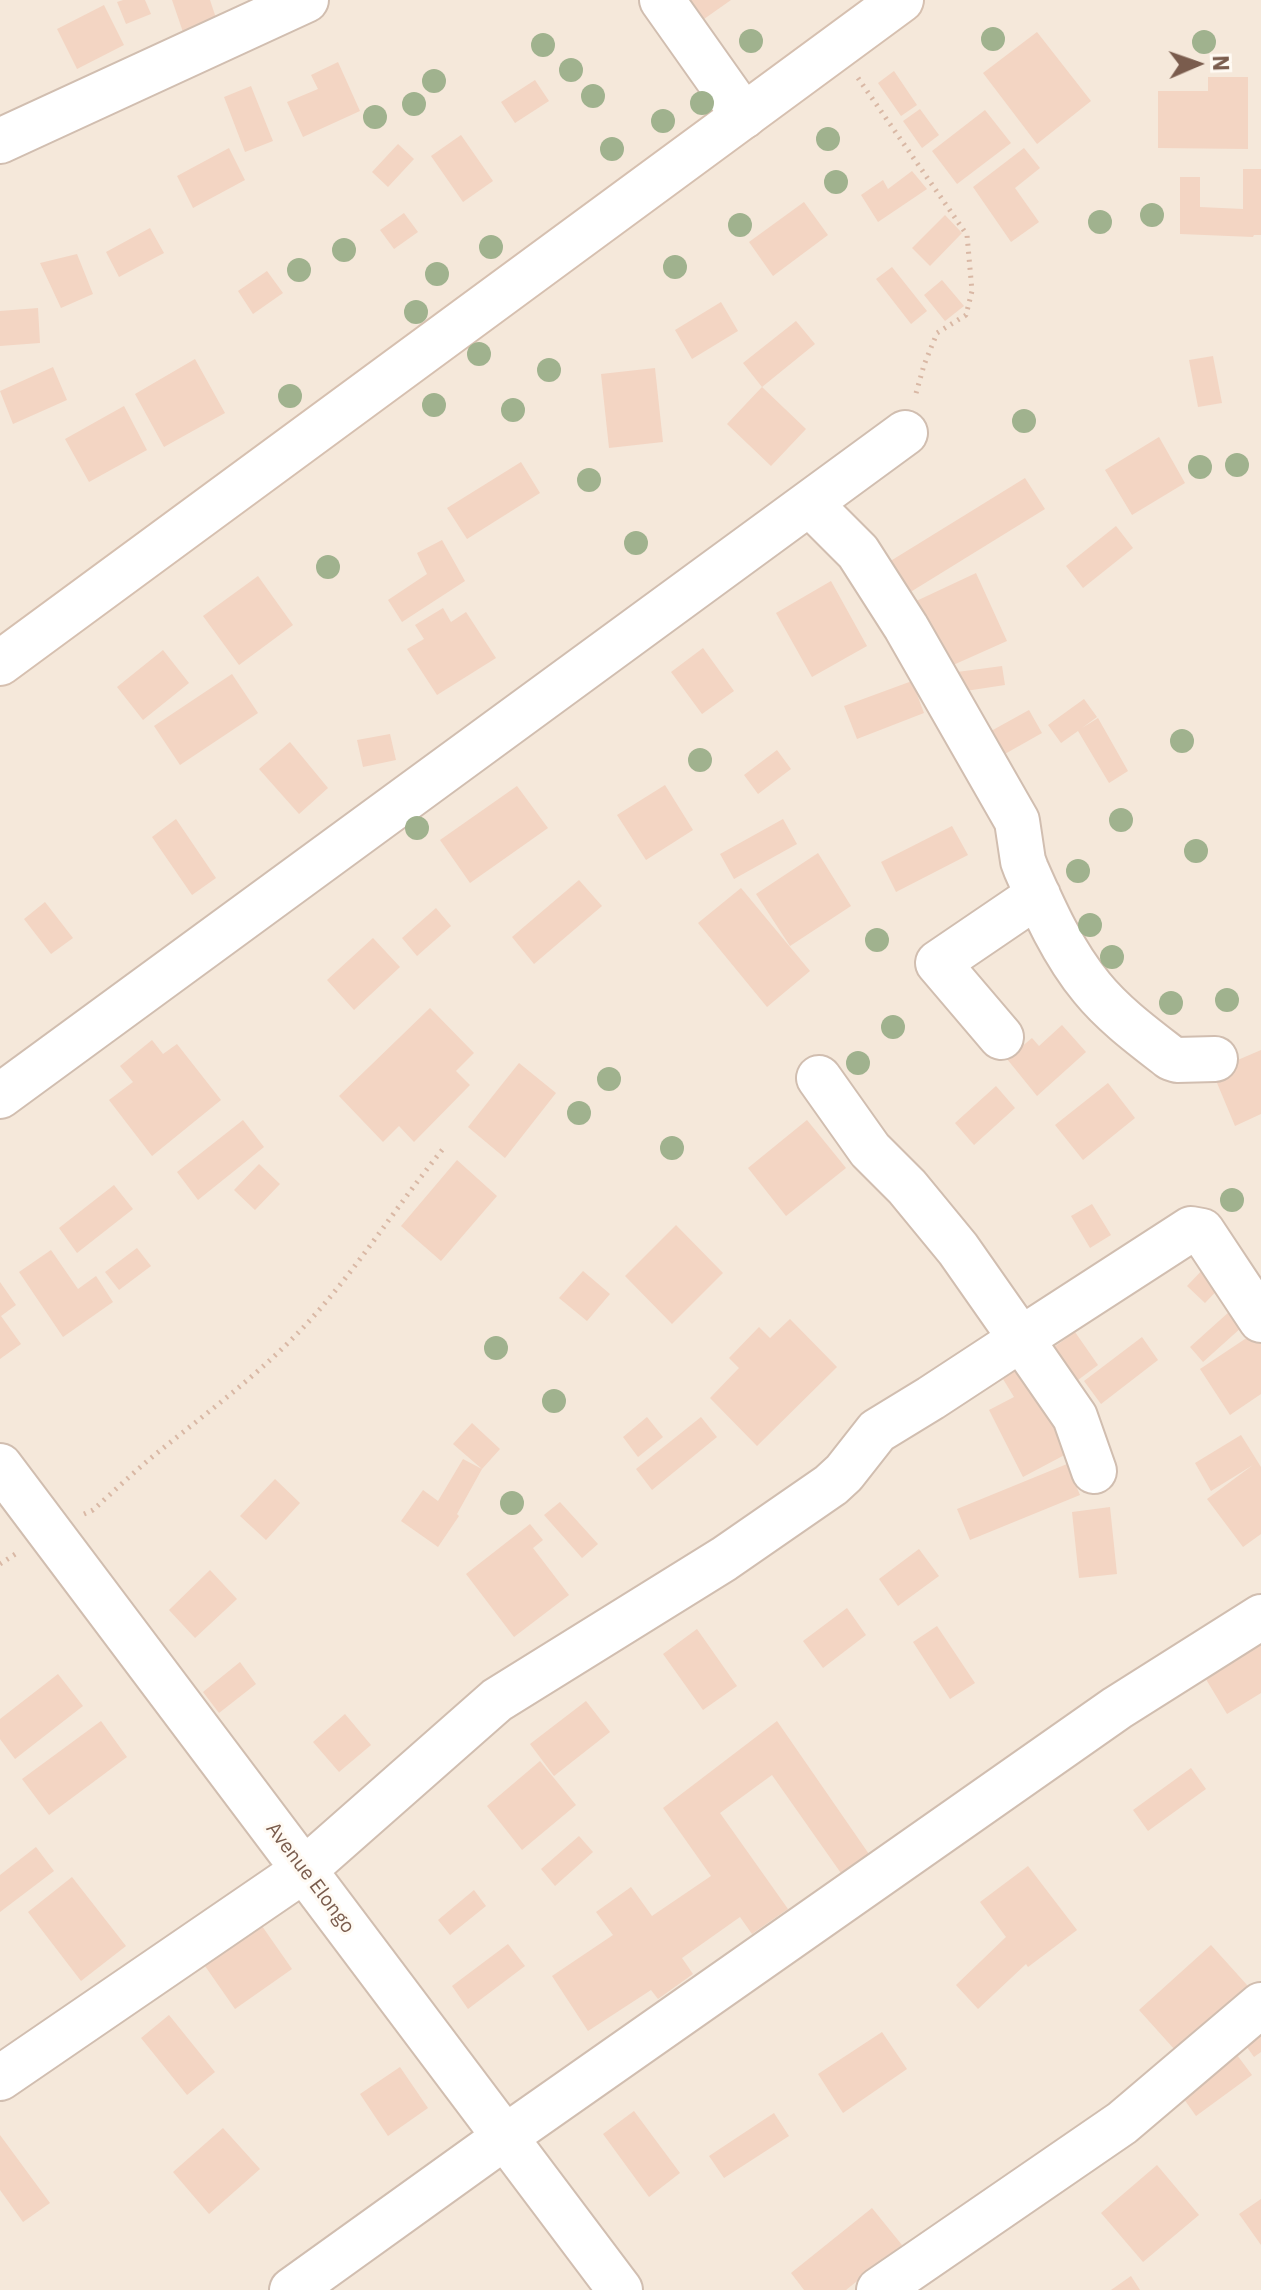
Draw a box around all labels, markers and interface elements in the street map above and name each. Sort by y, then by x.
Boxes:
north arrow [1157,24,1237,104]
text: N [1207,55,1236,72]
street label: Avenue Elongo [260,1818,360,1938]

